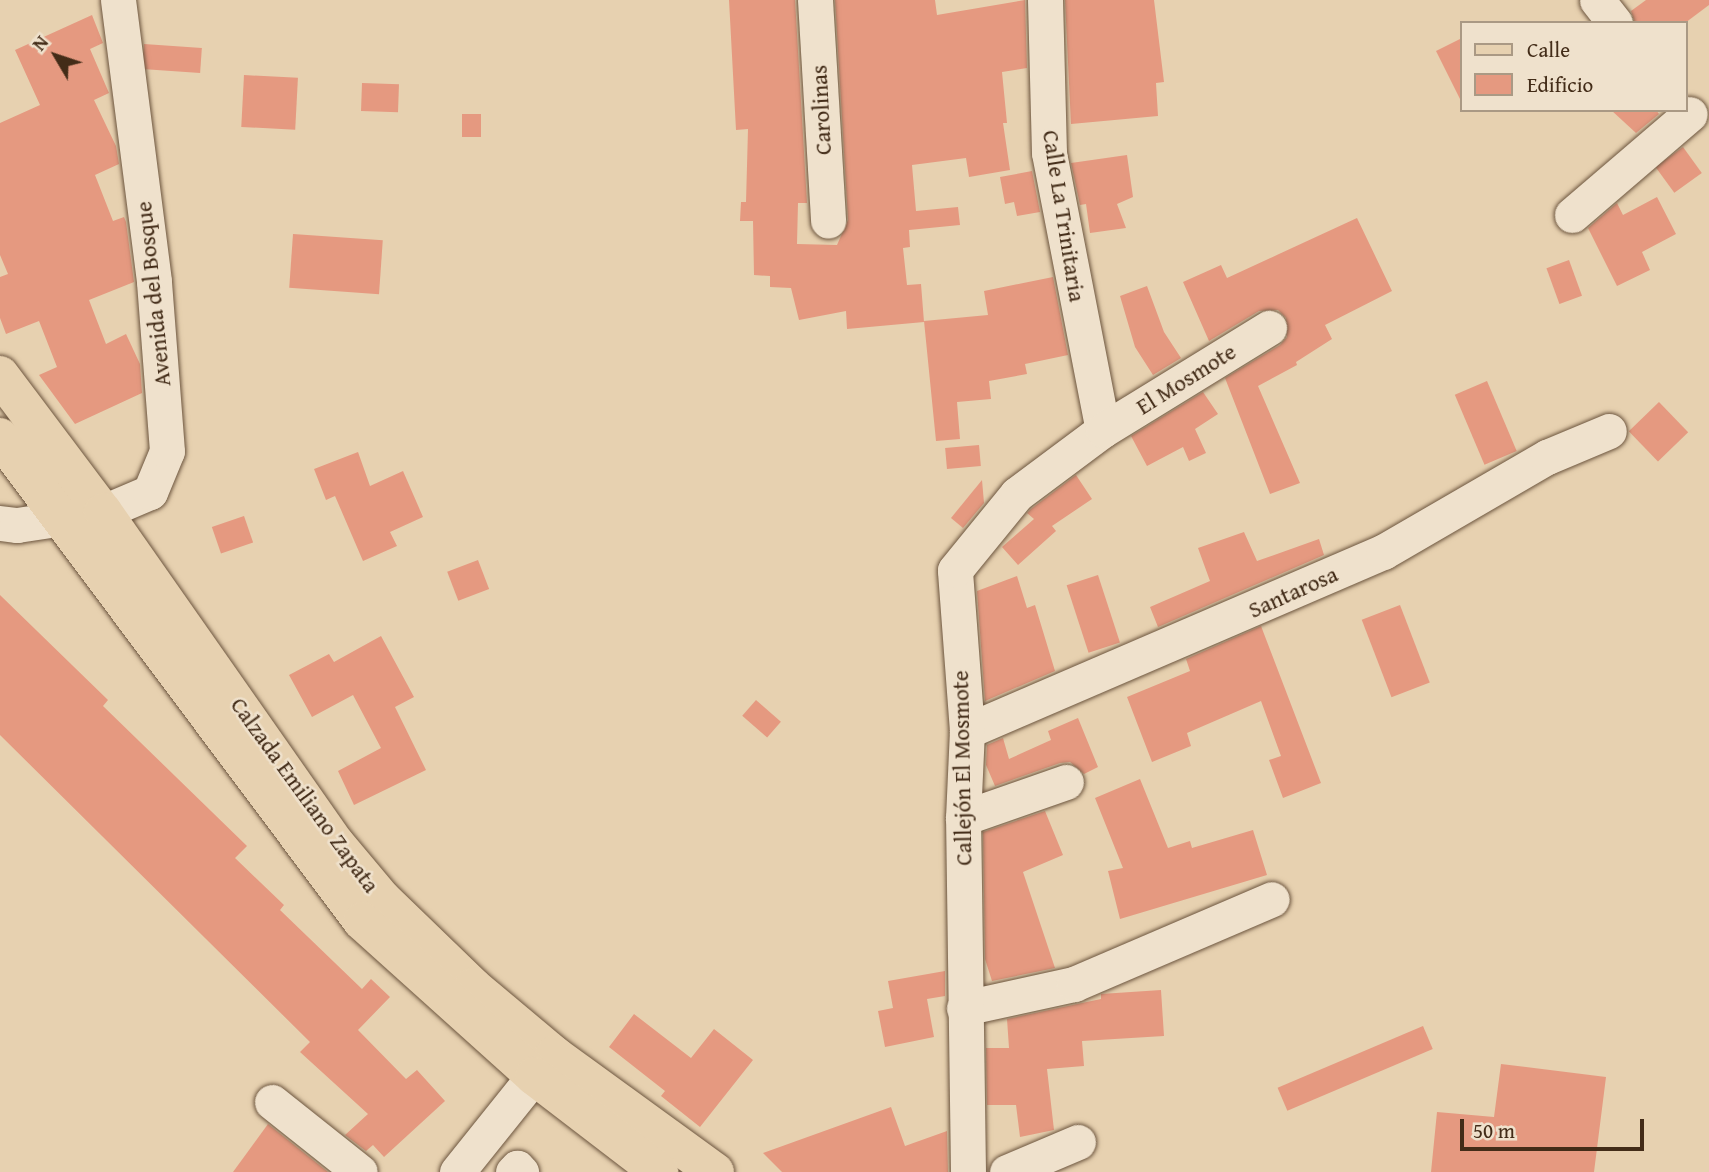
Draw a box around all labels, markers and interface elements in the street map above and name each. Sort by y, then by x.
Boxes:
north arrow [21,21,91,91]
legend [1460,21,1688,112]
text: N [25,29,55,57]
text: Calle [1527,34,1570,65]
street label: Carolinas [805,64,837,156]
text: Edificio [1527,69,1593,100]
street label: Calle La Trinitaria [1037,128,1091,304]
street label: Avenida del Bosque [130,200,176,388]
street label: El Mosmote [1131,338,1241,420]
street label: Santarosa [1244,560,1342,624]
street label: Callejón El Mosmote [946,670,978,866]
street label: Calzada Emiliano Zapata [225,692,385,898]
scale bar [1464,1106,1648,1150]
text: 50 m [1473,1115,1515,1146]

